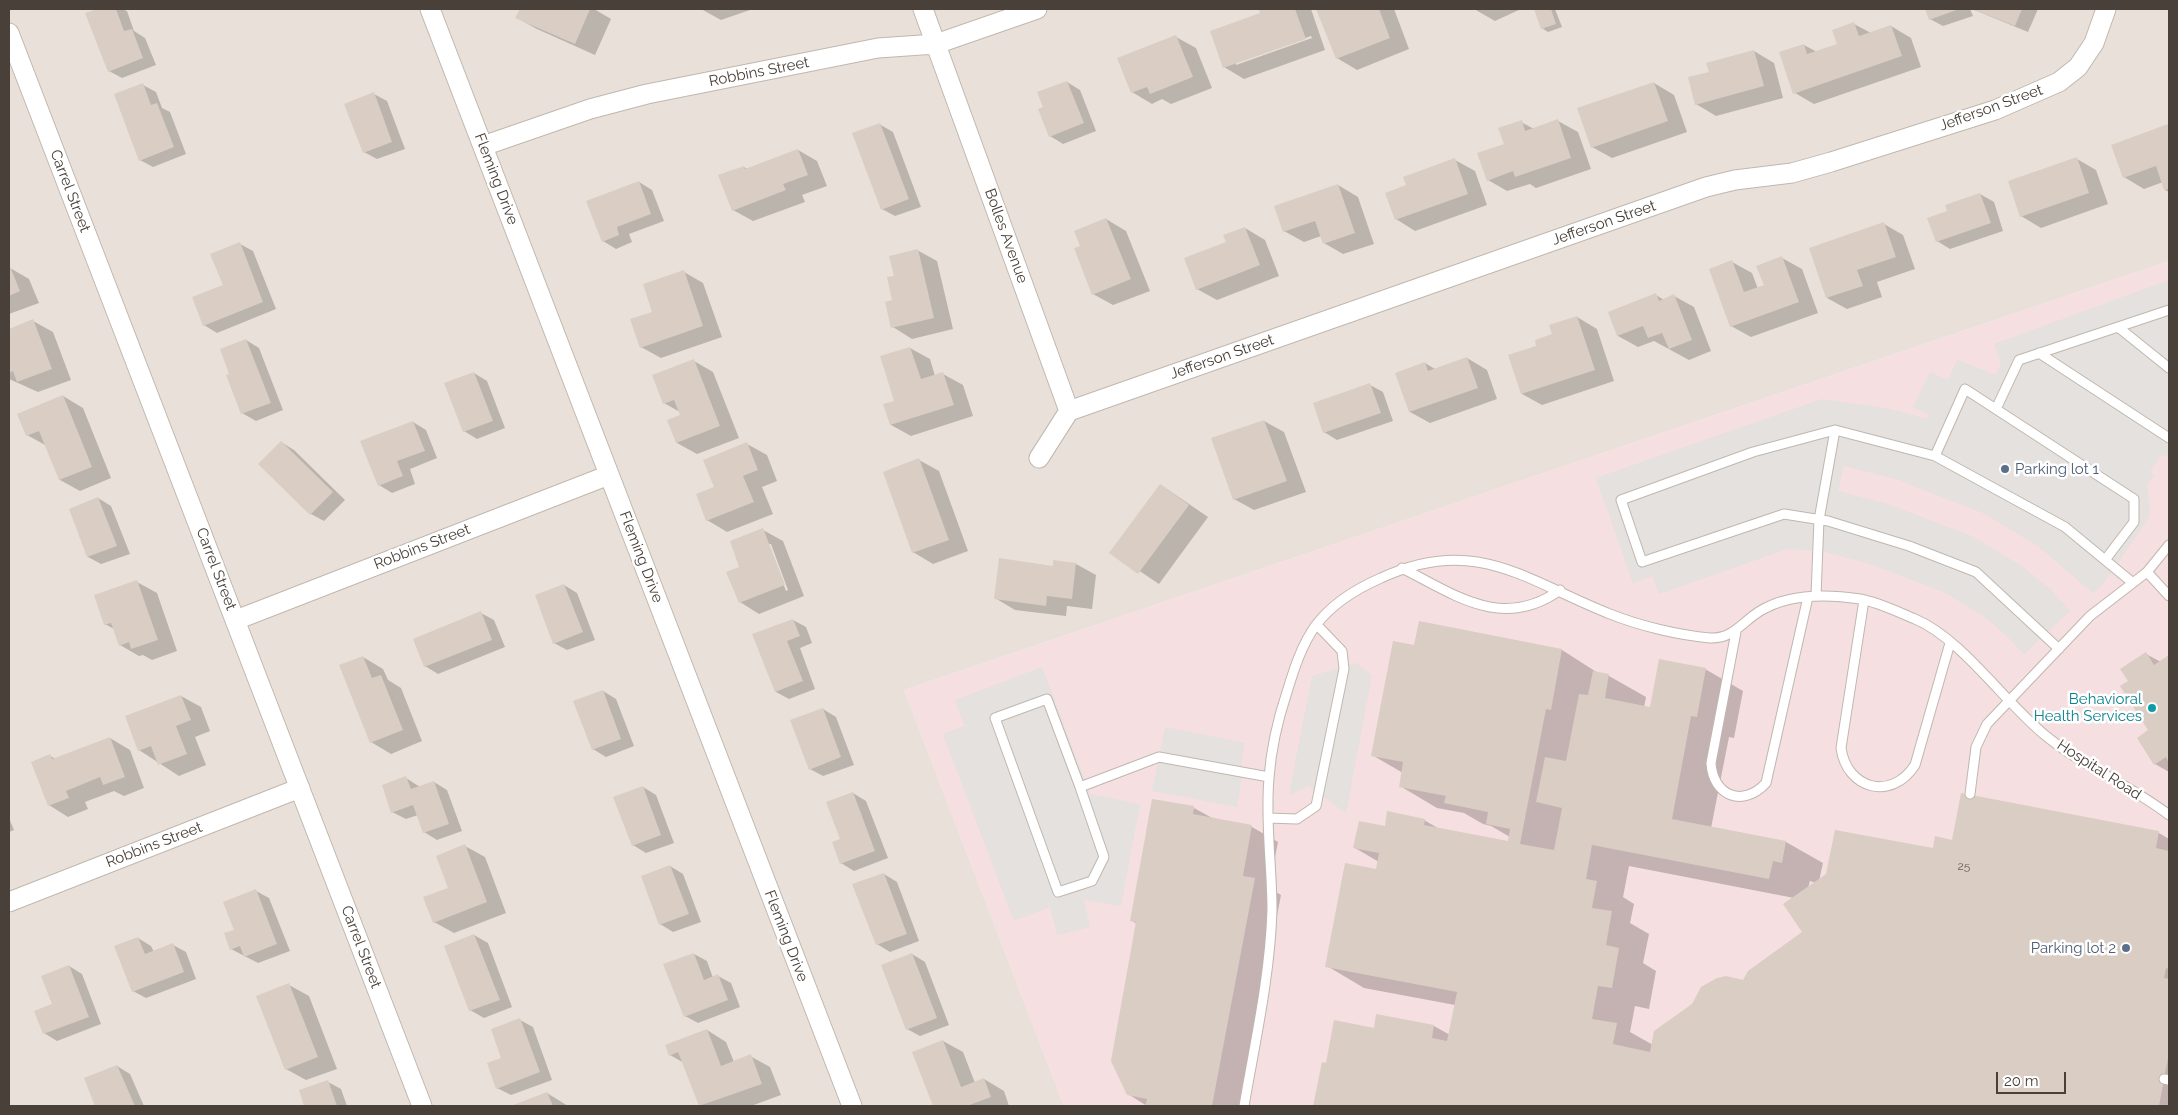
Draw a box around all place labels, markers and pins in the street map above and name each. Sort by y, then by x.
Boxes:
place label: Parking lot 1 [2015,460,2099,478]
marker: Parking lot 1 [1999,463,2011,475]
place label: Behavioral Health Services [2034,690,2142,725]
marker: Behavioral Health Services [2146,702,2158,714]
place label: Parking lot 2 [2031,939,2116,957]
marker: Parking lot 2 [2120,942,2132,954]

